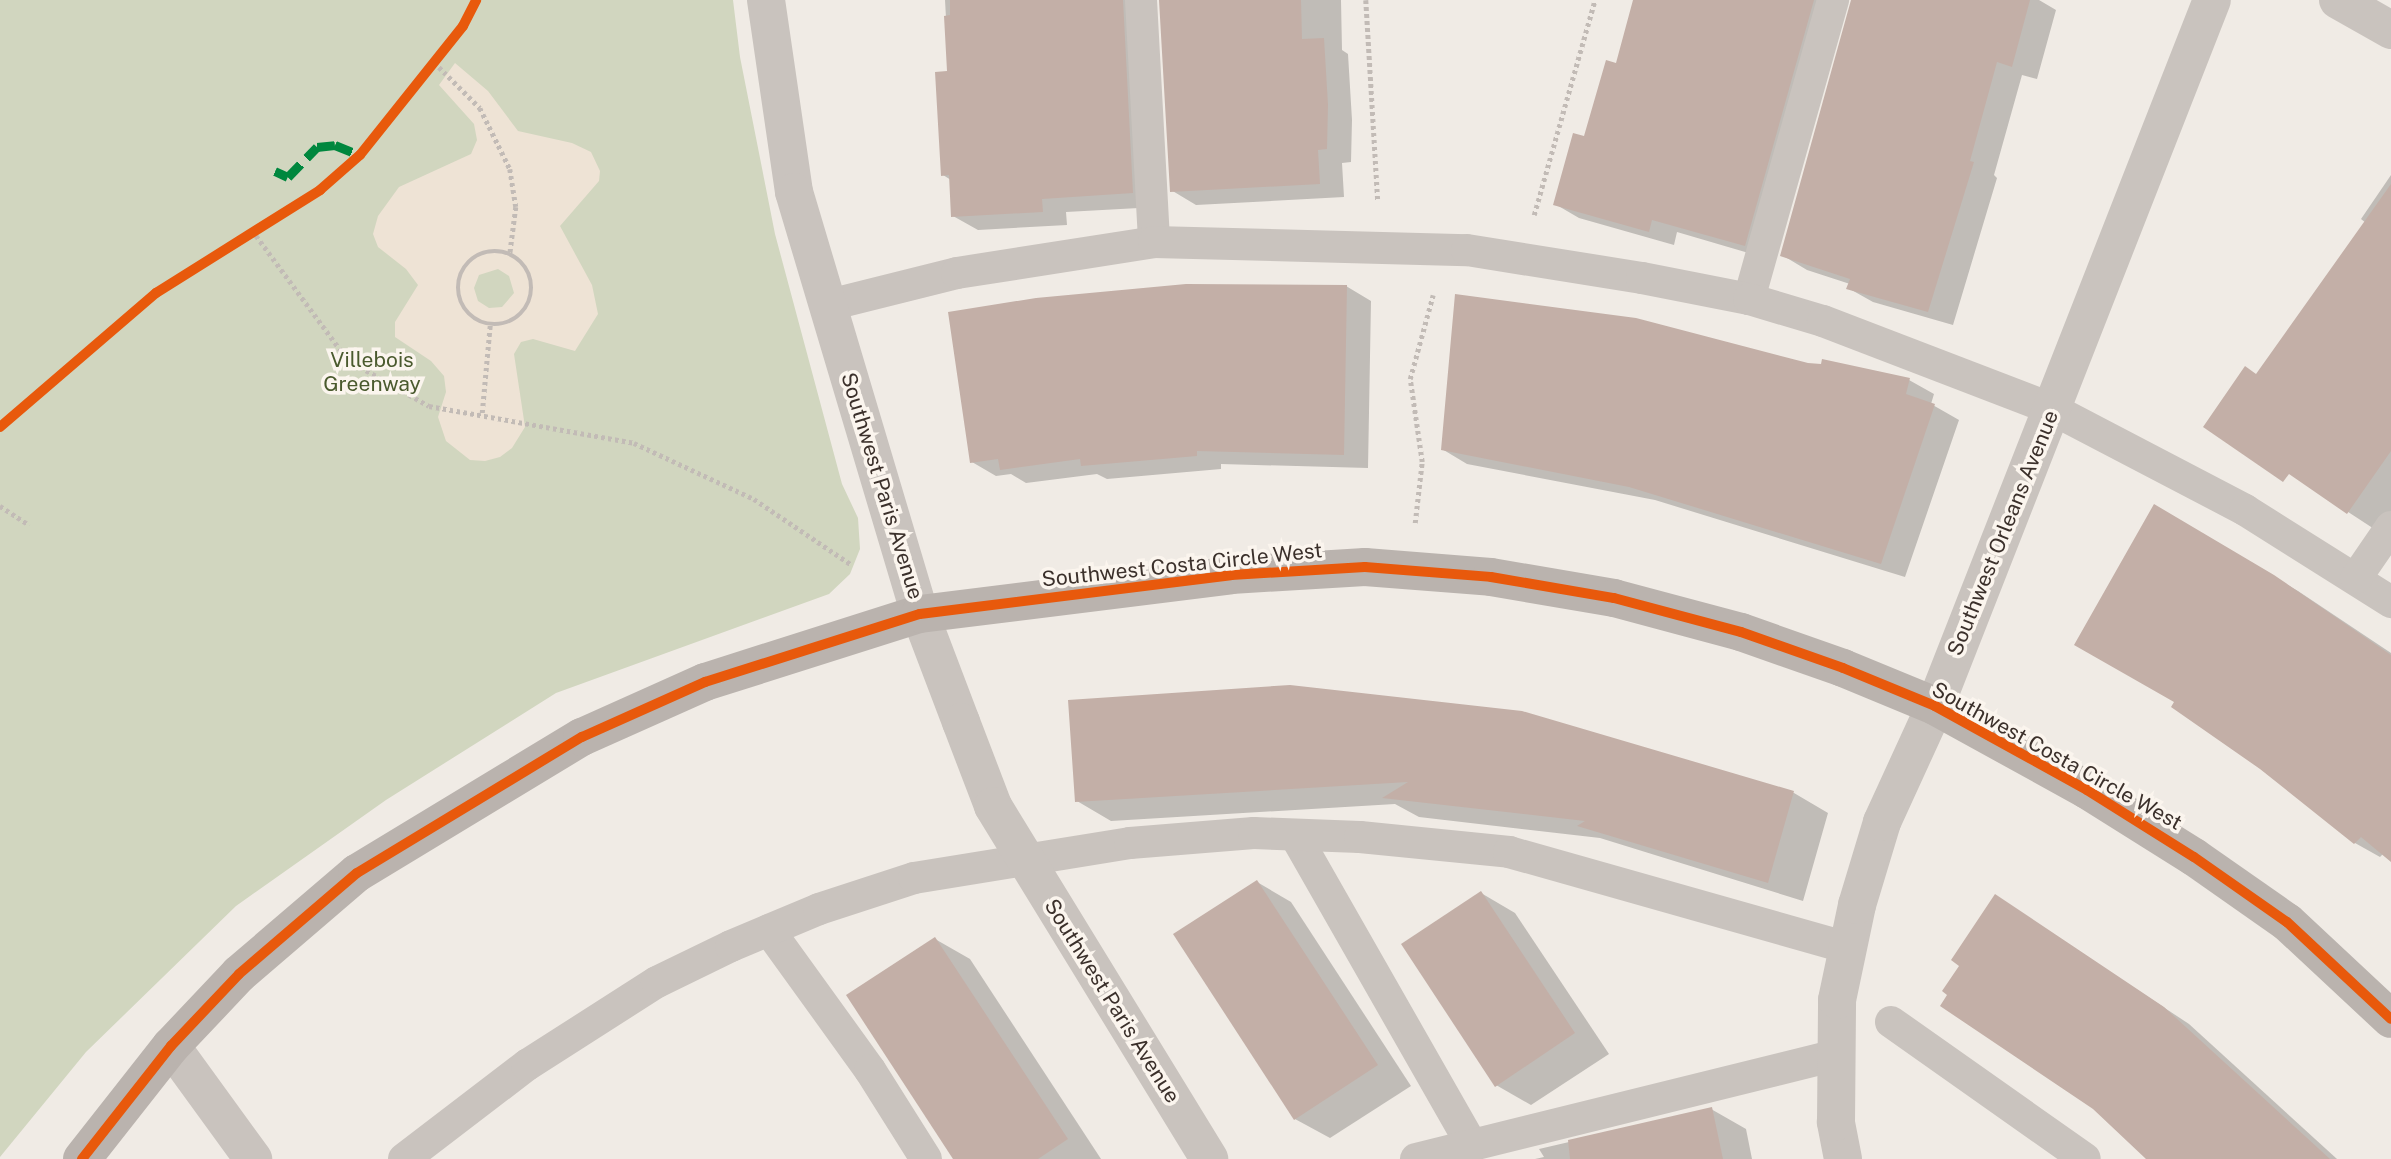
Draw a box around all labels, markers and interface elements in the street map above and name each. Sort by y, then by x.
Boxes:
park label: Villebois Greenway [323,347,421,397]
street label: Southwest Paris Avenue [835,370,929,602]
street label: Southwest Orleans Avenue [1942,407,2064,659]
street label: Southwest Costa Circle West [1040,538,1324,592]
street label: Southwest Costa Circle West [1927,676,2187,836]
street label: Southwest Paris Avenue [1039,894,1185,1108]

